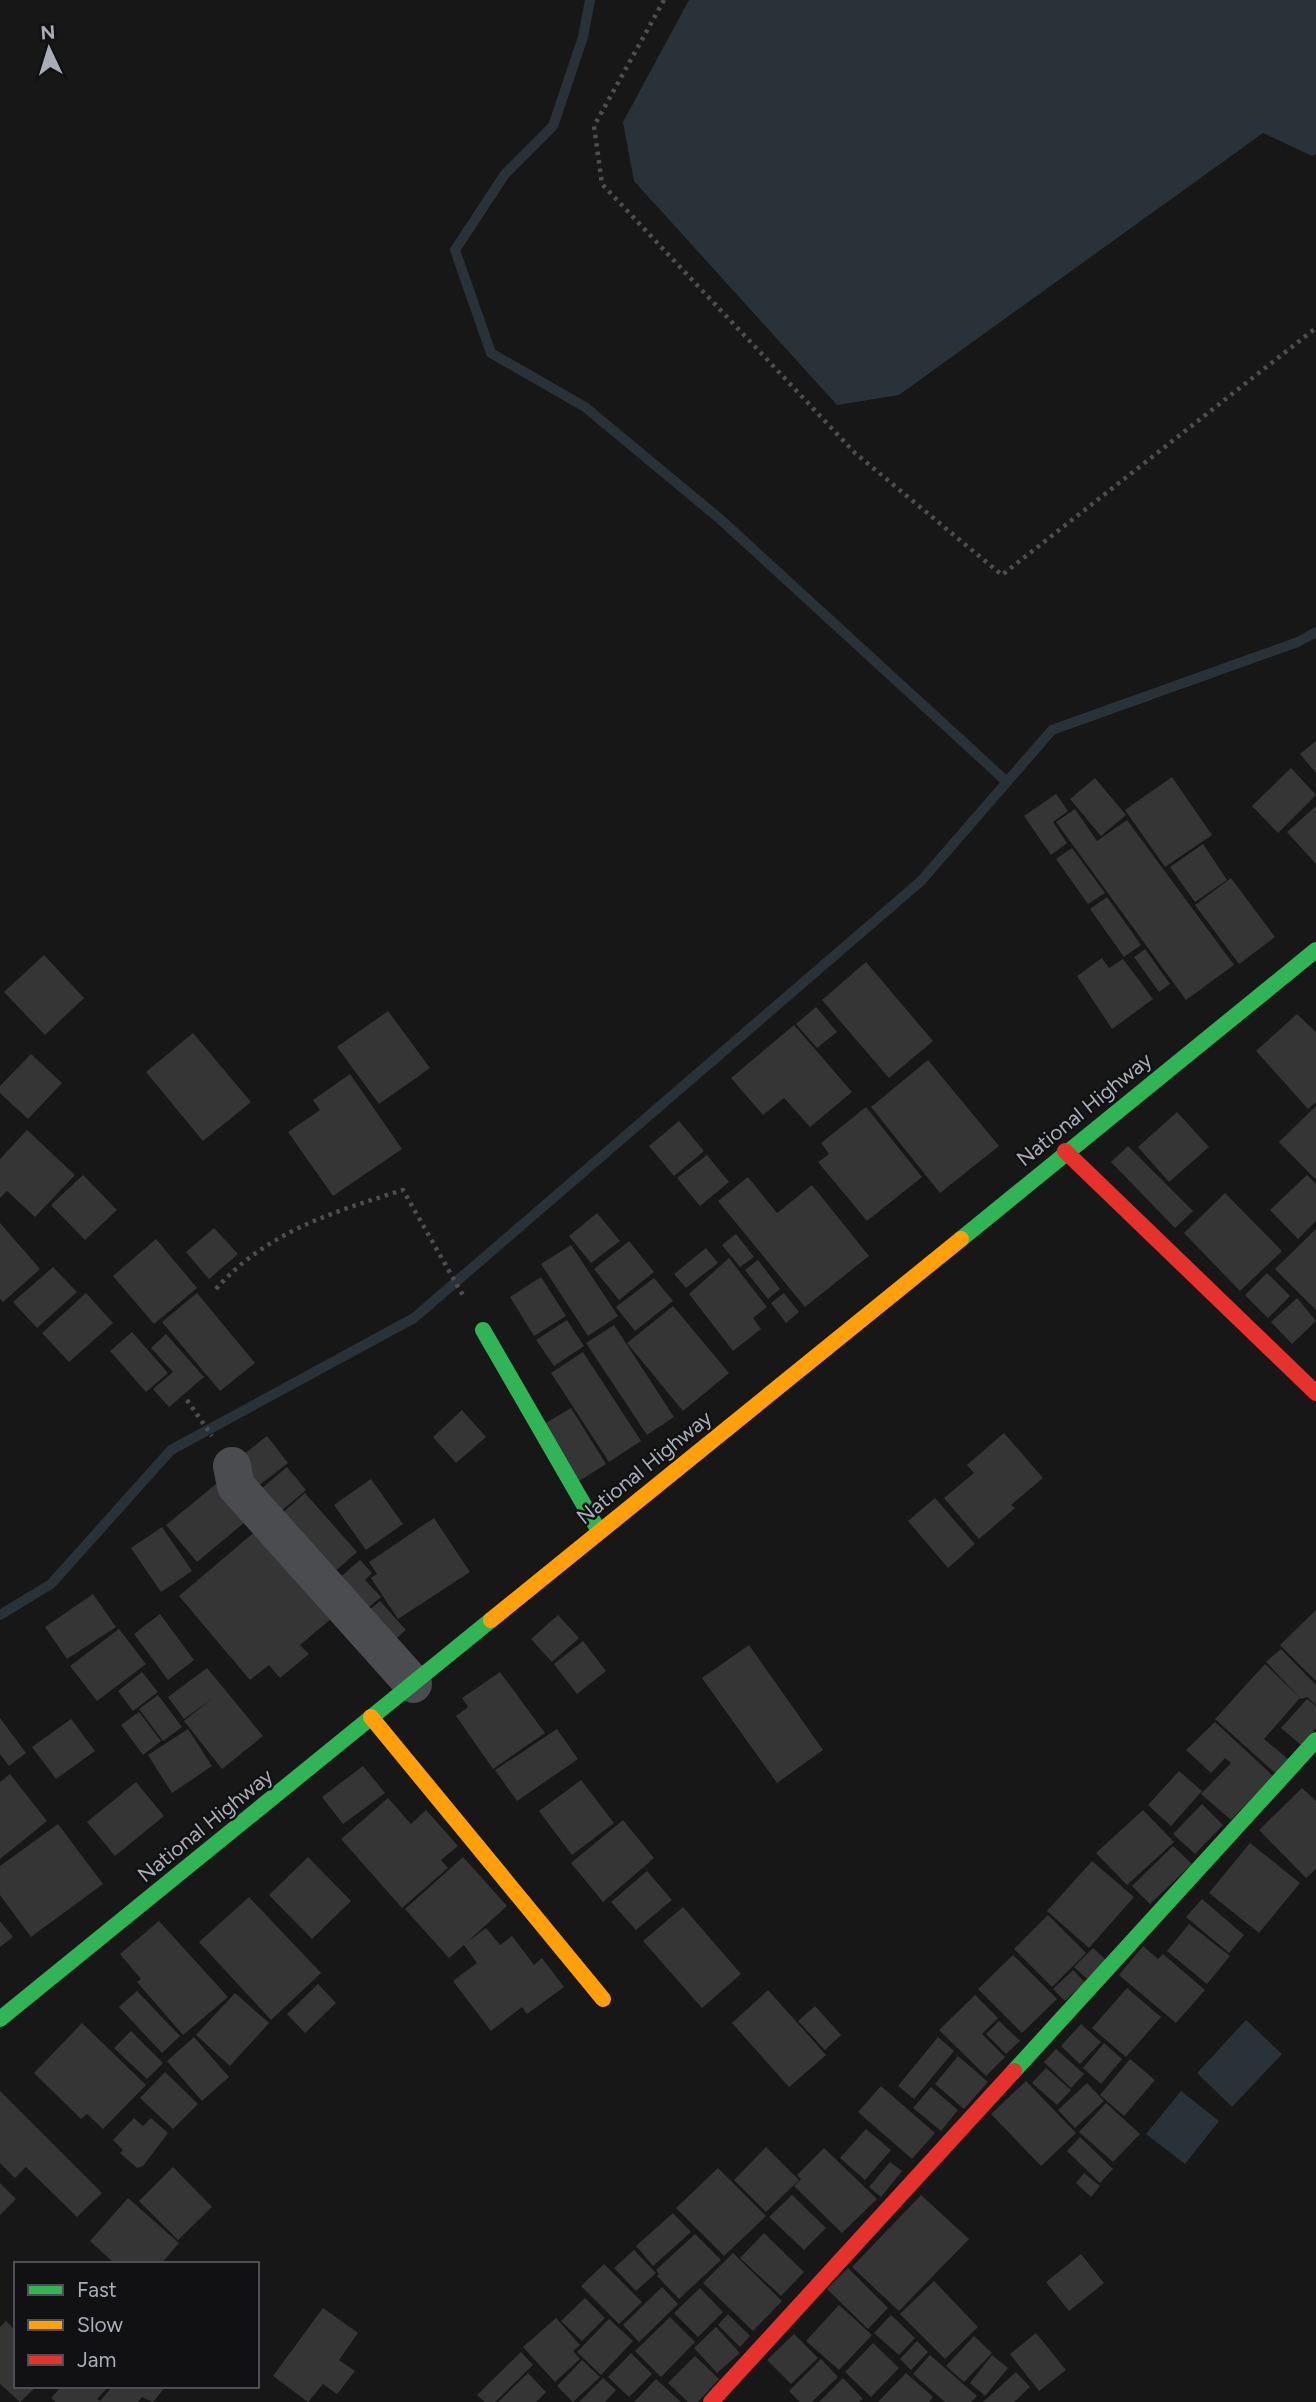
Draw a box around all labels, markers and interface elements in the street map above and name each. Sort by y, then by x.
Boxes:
north arrow [14,14,84,84]
text: N [40,21,56,45]
street label: National Highway [1011,1047,1157,1171]
street label: National Highway [571,1405,717,1529]
street label: National Highway [132,1763,278,1887]
legend [14,2262,259,2388]
text: Fast [77,2277,117,2302]
text: Slow [77,2312,123,2337]
text: Jam [77,2347,116,2372]

